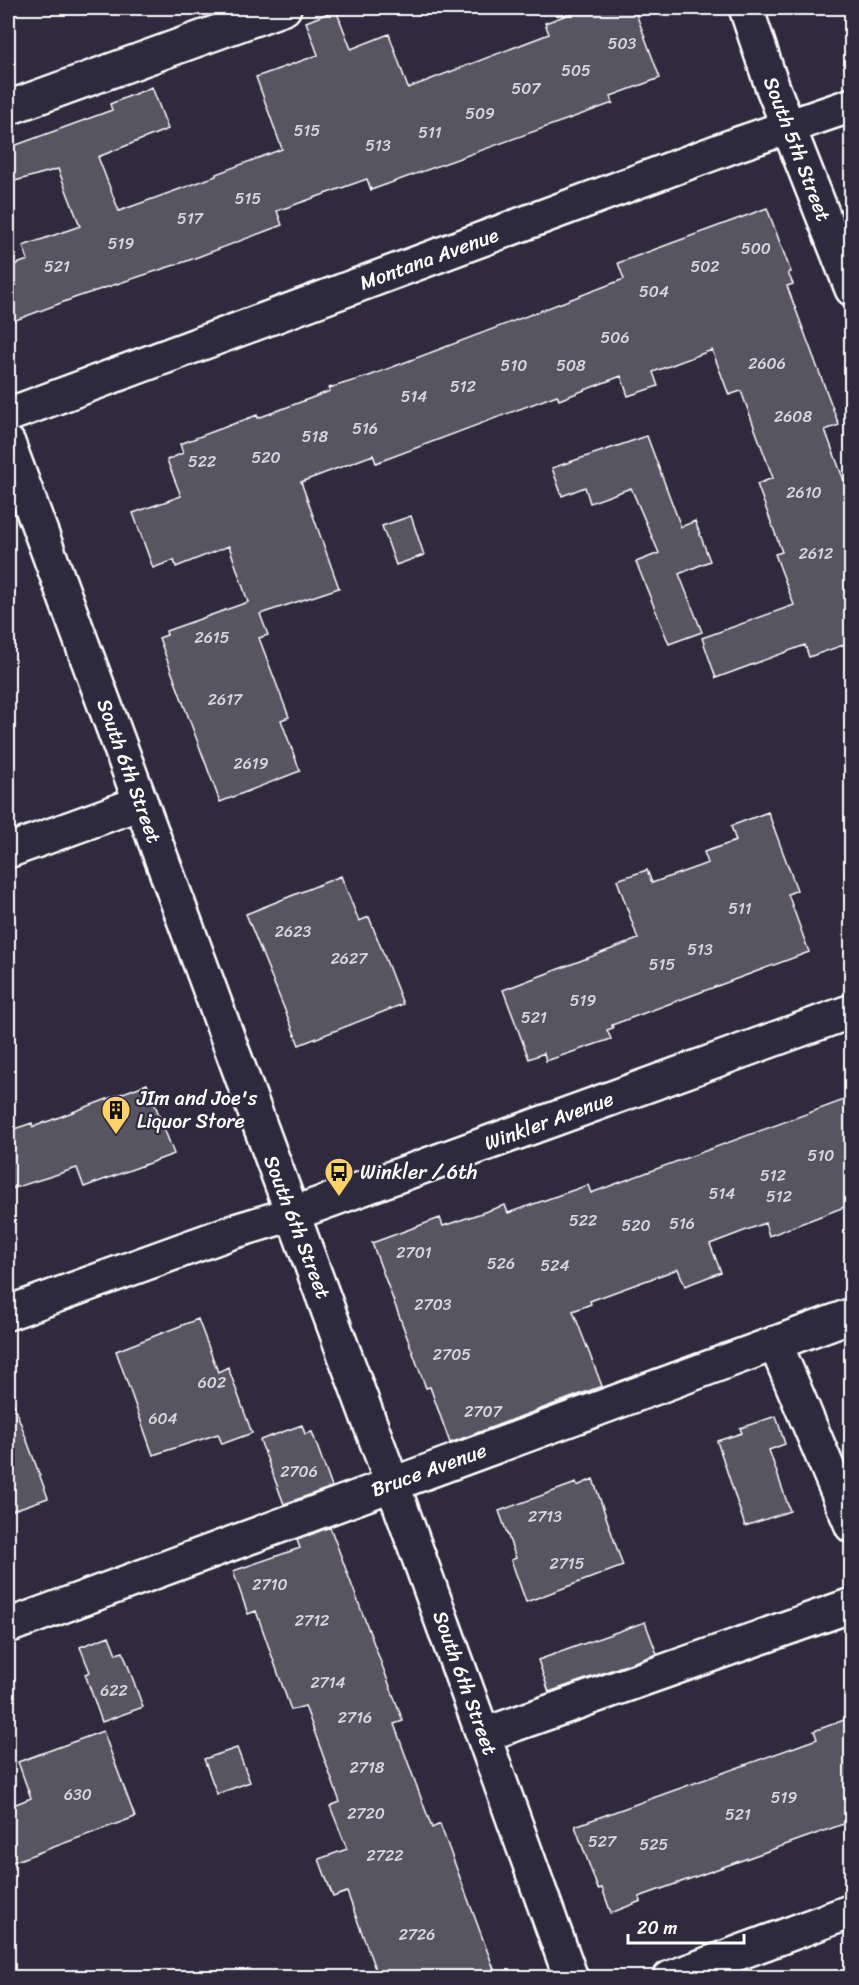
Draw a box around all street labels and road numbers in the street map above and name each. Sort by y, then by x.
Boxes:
street label: South 5th Street [753,71,841,227]
street label: Montana Avenue [354,217,504,300]
street label: South 6th Street [87,694,171,849]
street label: Winkler Avenue [479,1081,619,1161]
street label: South 6th Street [253,1150,341,1304]
street label: Bruce Avenue [366,1433,492,1507]
street label: South 6th Street [423,1606,507,1761]

